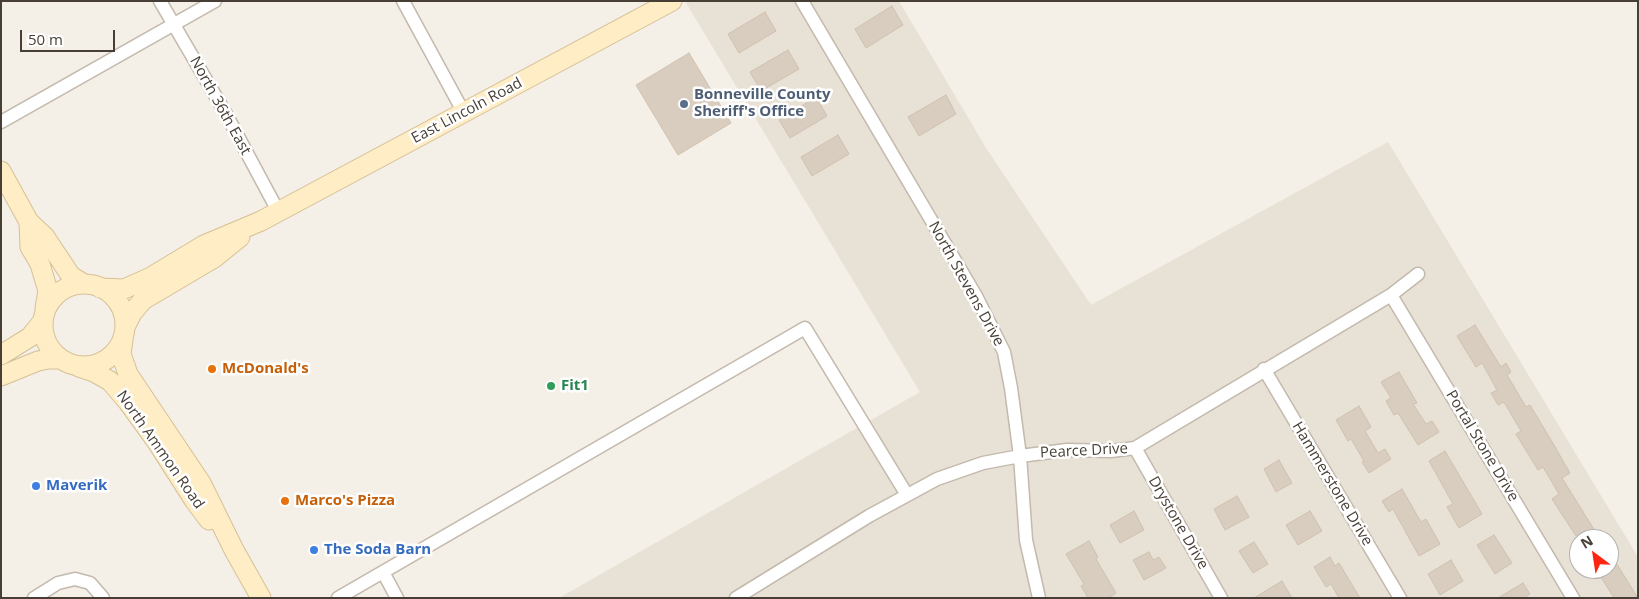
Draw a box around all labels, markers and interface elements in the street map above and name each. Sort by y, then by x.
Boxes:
scale bar [22,20,118,52]
text: 50 m [28,29,63,49]
street label: North 36th East [186,54,254,158]
street label: East Lincoln Road [409,74,525,148]
place label: Bonneville County Sheriff's Office [694,86,831,121]
marker: Bonneville County Sheriff's Office [678,98,690,110]
street label: North Stevens Drive [924,219,1008,349]
place label: McDonald's [222,360,309,378]
marker: McDonald's [206,363,218,375]
place label: Fit1 [561,377,589,395]
marker: Fit1 [545,380,557,392]
street label: North Ammon Road [112,387,208,513]
street label: Portal Stone Drive [1442,387,1522,505]
street label: Hammerstone Drive [1288,419,1376,549]
street label: Pearce Drive [1040,440,1128,462]
street label: Drystone Drive [1144,473,1212,573]
place label: Maverik [46,477,107,495]
marker: Maverik [30,480,42,492]
place label: Marco's Pizza [295,492,395,510]
marker: Marco's Pizza [279,495,291,507]
north arrow [1569,529,1619,579]
text: N [1577,530,1596,553]
place label: The Soda Barn [324,541,431,559]
marker: The Soda Barn [308,544,320,556]

